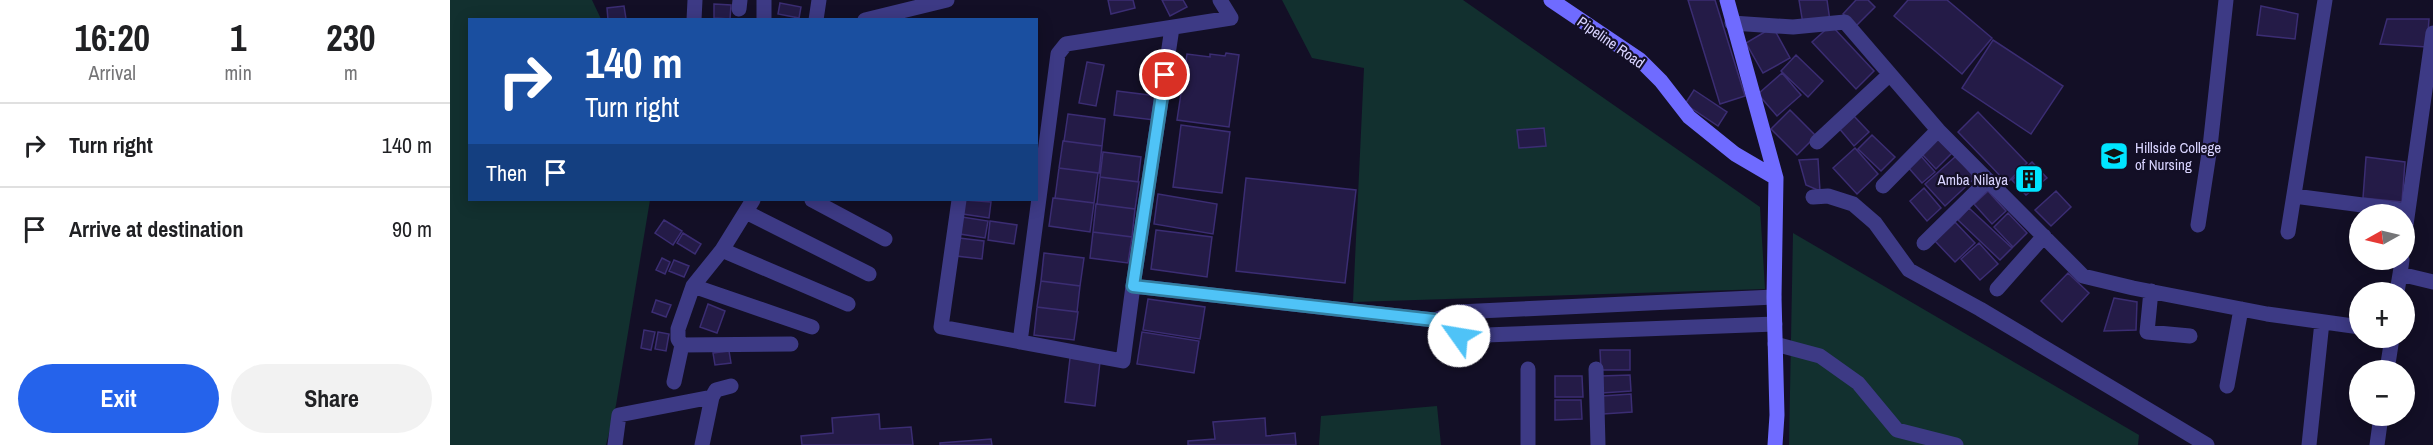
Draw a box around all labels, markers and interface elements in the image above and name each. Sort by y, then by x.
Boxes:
street label: Pipeline Road [1573,11,1649,73]
text: 16:20 [74,14,150,62]
text: 1 [230,14,246,62]
text: 230 [326,14,376,62]
text: 140 m [585,35,683,91]
icon: right [486,42,564,120]
pin [1139,49,1190,100]
icon: arrive [1148,58,1181,91]
text: Arrival [89,59,136,86]
text: min [224,59,252,86]
text: m [344,59,358,86]
text: Turn right [585,89,679,125]
icon: right [18,129,51,162]
text: Turn right [69,130,153,160]
text: 140 m [382,130,432,160]
place label: Hillside College of Nursing [2135,137,2221,175]
school or university icon: Hillside College of Nursing [2098,140,2130,172]
icon: arrive [539,156,572,189]
text: Then [486,158,527,188]
building icon: Amba Nilaya [2013,163,2045,195]
place label: Amba Nilaya [1937,169,2008,190]
north arrow [2349,204,2415,270]
map controls [2349,204,2415,426]
icon: arrive [18,213,51,246]
text: Arrive at destination [69,214,243,244]
text: 90 m [392,214,432,244]
button: + [2349,282,2415,348]
position arrow [1427,304,1491,368]
button: − [2349,360,2415,426]
button: Exit [18,364,219,433]
button: Share [231,364,432,433]

